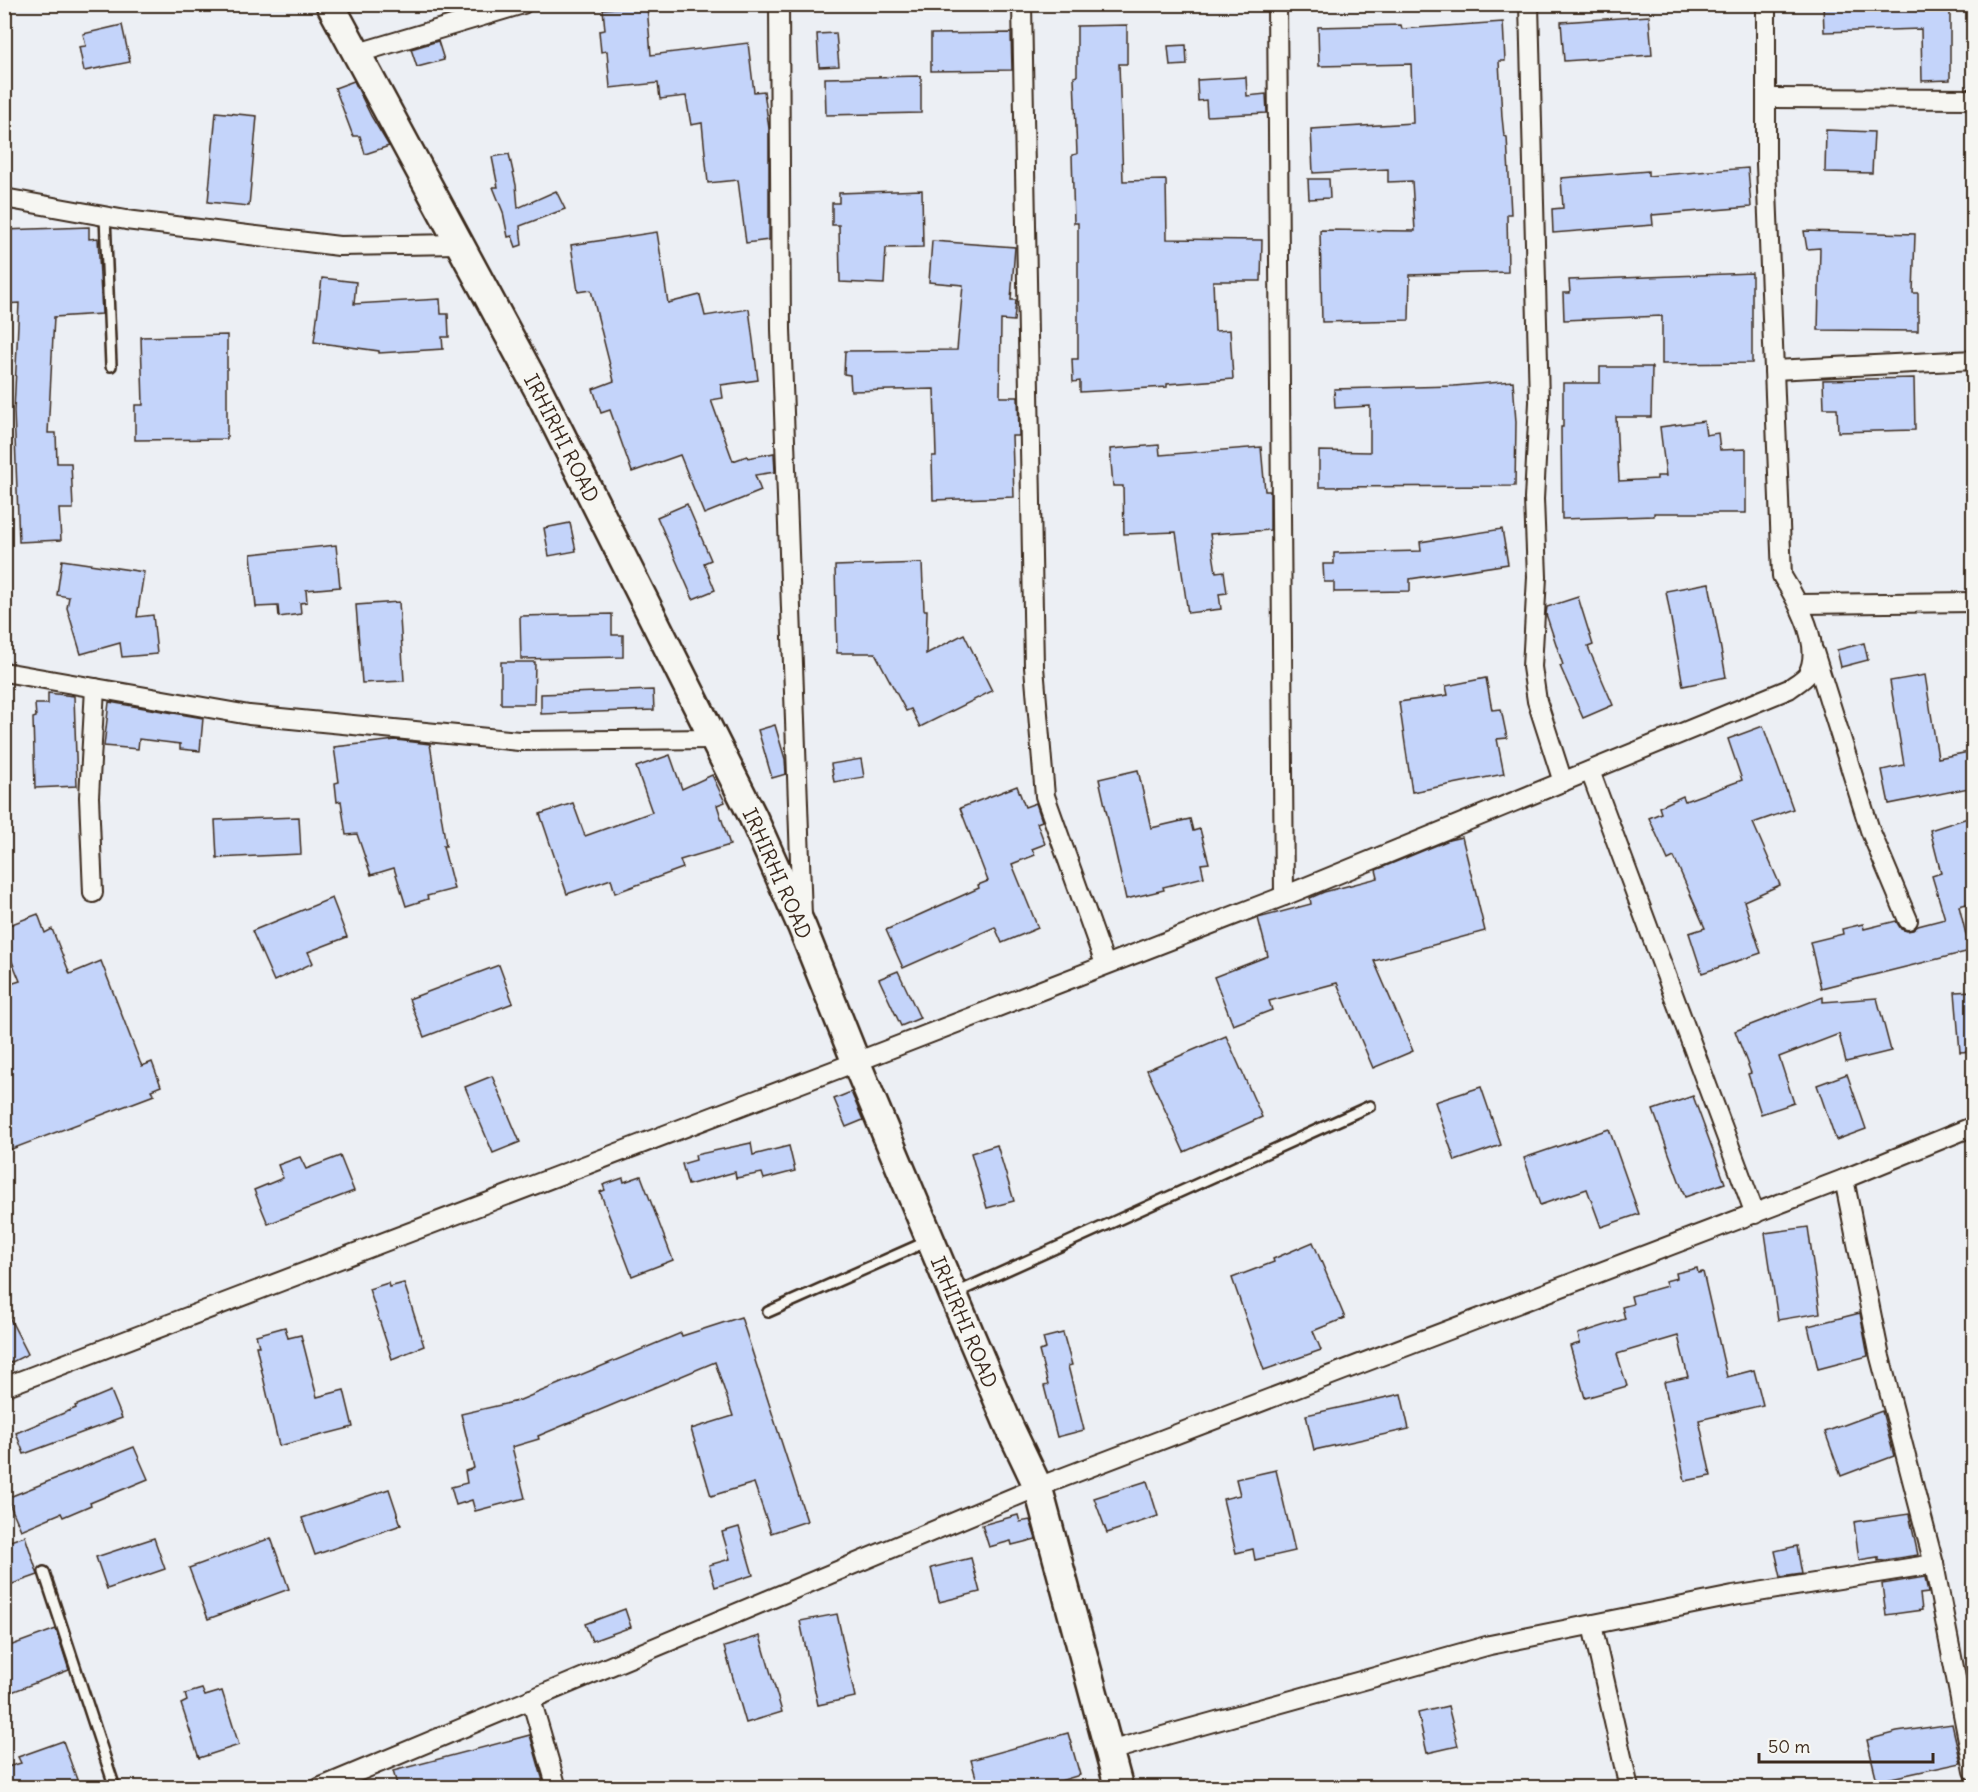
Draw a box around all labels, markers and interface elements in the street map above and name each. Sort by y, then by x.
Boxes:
street label: IRHIRHI ROAD [519,369,605,506]
street label: IRHIRHI ROAD [738,804,818,942]
street label: IRHIRHI ROAD [926,1252,1004,1391]
scale bar [1759,1726,1933,1764]
text: 50 m [1768,1735,1810,1758]

